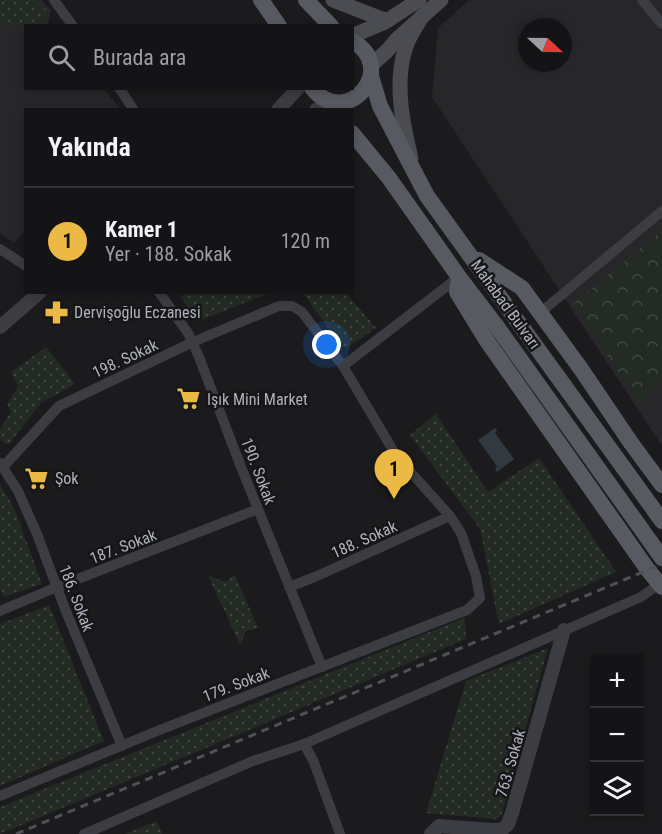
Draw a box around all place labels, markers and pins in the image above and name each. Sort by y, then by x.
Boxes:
pharmacy icon: Dervişoğlu Eczanesi [43,299,69,325]
place label: Dervişoğlu Eczanesi [74,303,201,322]
supermarket icon: Işık Mini Market [176,386,202,412]
place label: Işık Mini Market [207,390,308,409]
pin: 1 [374,450,414,499]
supermarket icon: Şok [24,465,50,491]
place label: Şok [55,469,79,488]

